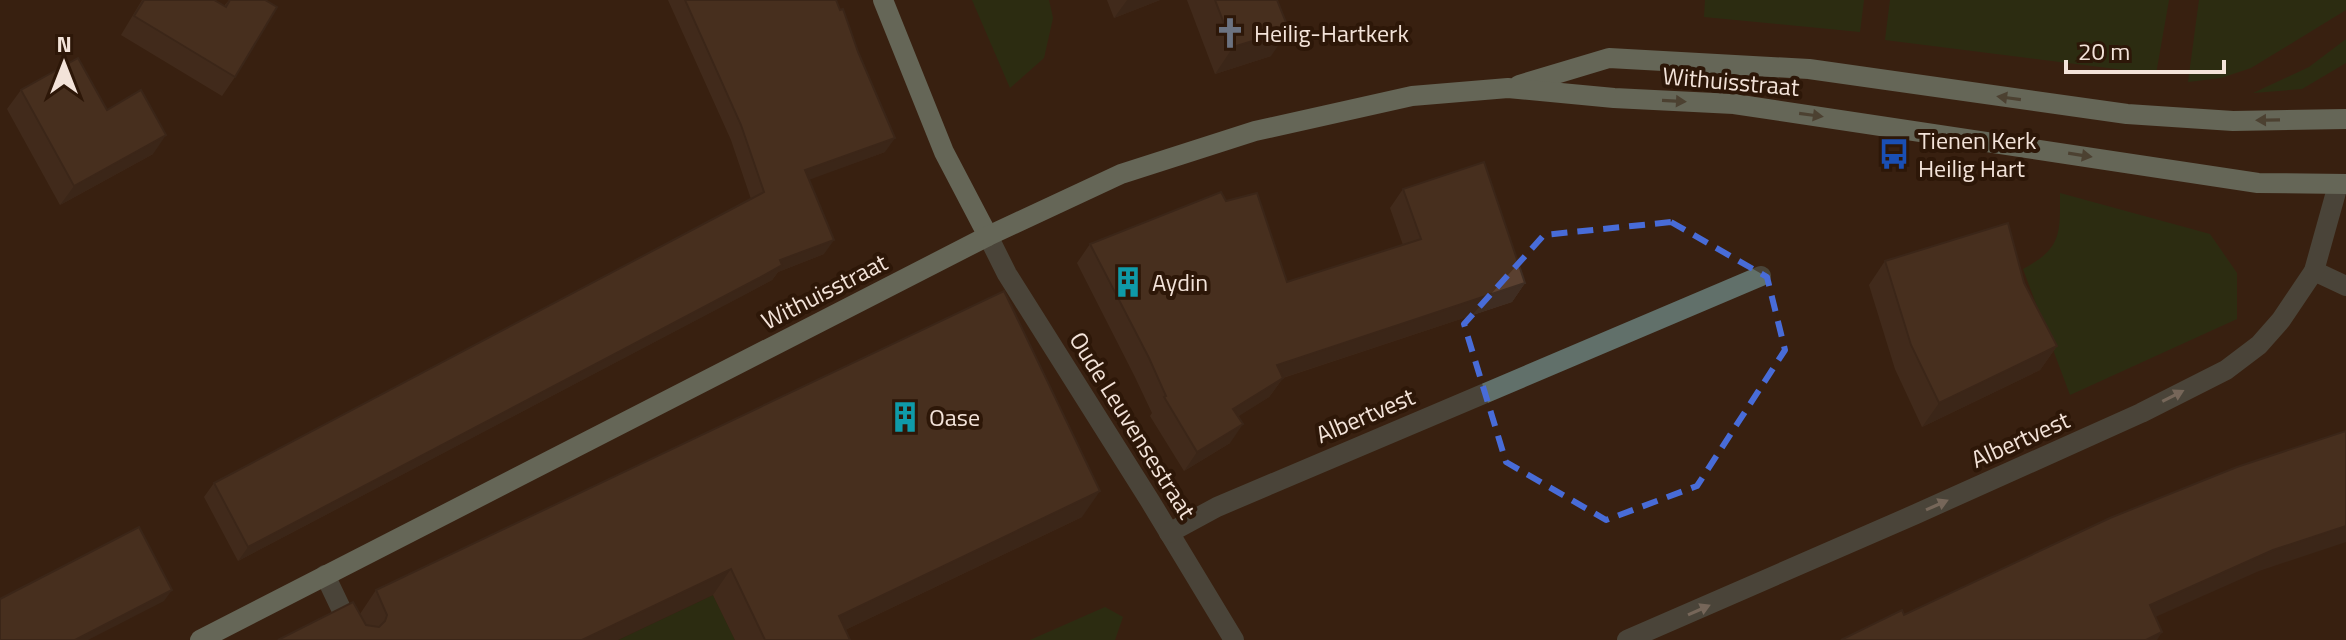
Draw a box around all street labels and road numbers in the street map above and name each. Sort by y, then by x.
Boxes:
street label: Withuisstraat [1661,57,1802,105]
street label: Withuisstraat [755,244,894,338]
street label: Oude Leuvensestraat [1061,324,1206,526]
street label: Albertvest [1310,378,1421,452]
street label: Albertvest [1965,401,2076,477]

